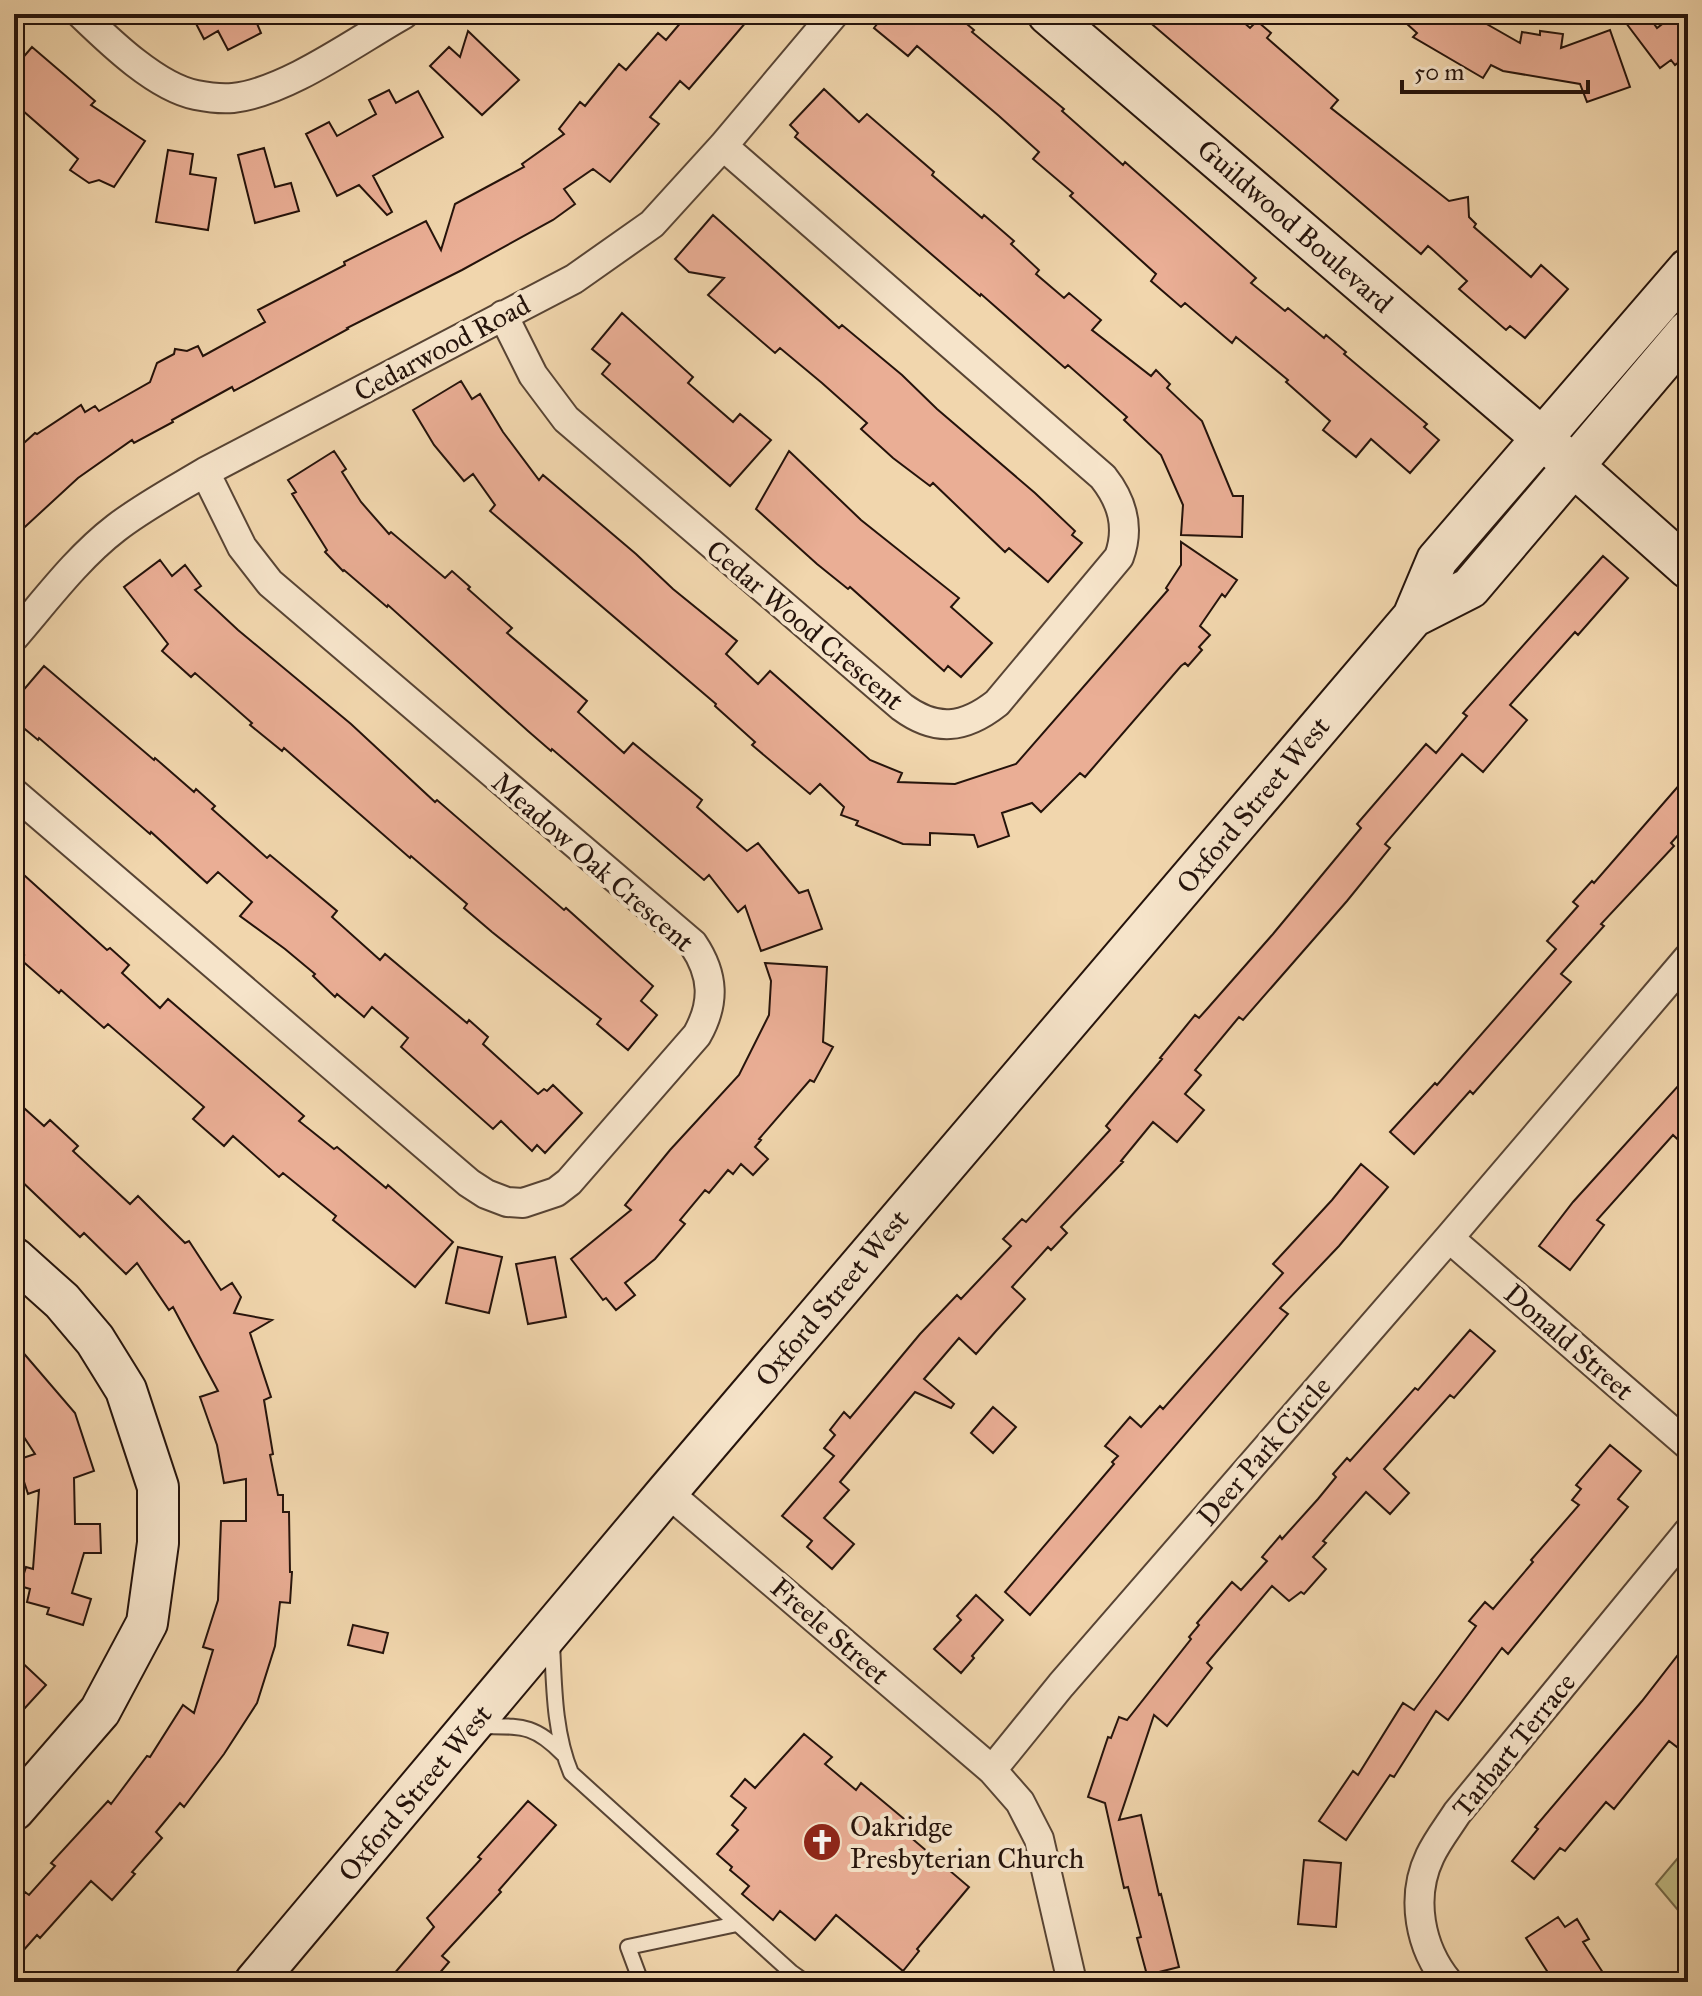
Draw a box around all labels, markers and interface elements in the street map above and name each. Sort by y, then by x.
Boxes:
scale bar [1402,44,1588,94]
text: 50 m [1414,57,1464,87]
street label: Guildwood Boulevard [1190,132,1400,320]
street label: Cedarwood Road [348,287,536,409]
street label: Cedar Wood Crescent [699,532,911,718]
street label: Oxford Street West [1169,709,1337,901]
street label: Meadow Oak Crescent [485,765,701,959]
street label: Oxford Street West [748,1202,916,1394]
street label: Donald Street [1497,1276,1641,1408]
street label: Deer Park Circle [1190,1369,1338,1533]
street label: Freele Street [763,1570,897,1692]
street label: Tarbart Terrace [1445,1665,1583,1825]
street label: Oxford Street West [331,1697,499,1889]
place label: Oakridge Presbyterian Church [850,1809,1085,1876]
church icon: Oakridge Presbyterian Church [801,1821,843,1863]

